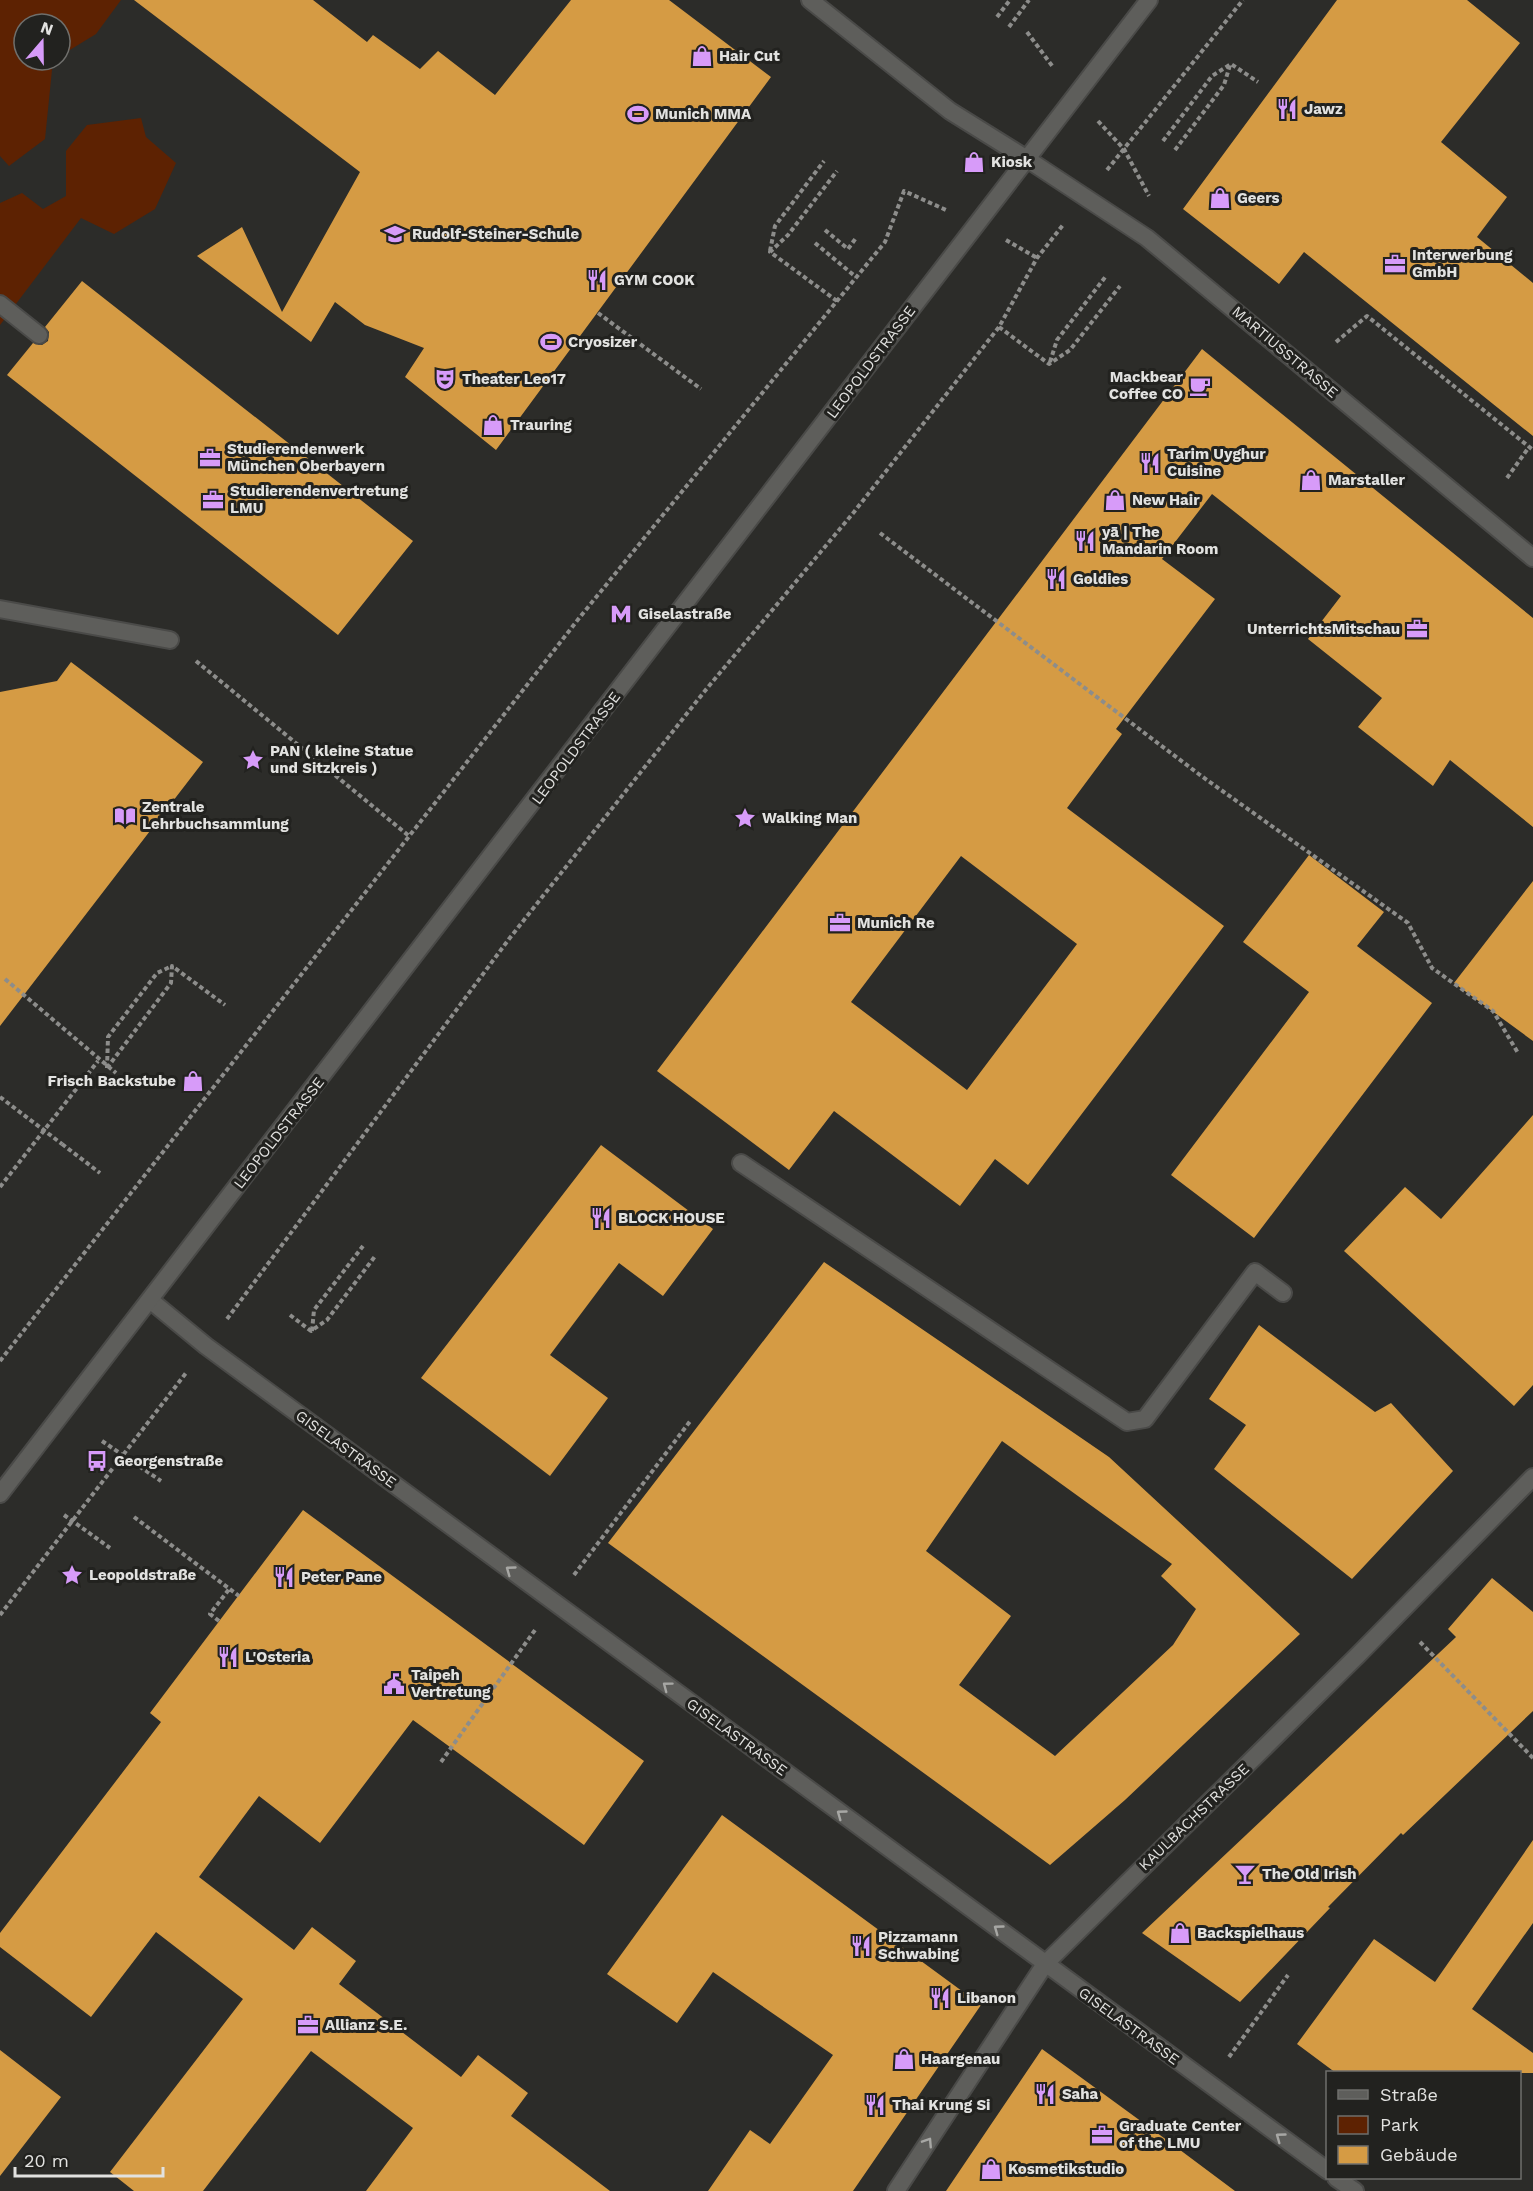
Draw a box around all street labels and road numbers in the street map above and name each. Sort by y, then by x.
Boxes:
street label: LEOPOLDSTRASSE [823,302,919,422]
street label: MARTIUSSTRASSE [1228,302,1342,402]
street label: LEOPOLDSTRASSE [528,688,624,808]
street label: LEOPOLDSTRASSE [230,1074,328,1192]
street label: GISELASTRASSE [292,1406,400,1492]
street label: GISELASTRASSE [683,1694,791,1780]
street label: KAULBACHSTRASSE [1135,1760,1253,1874]
street label: GISELASTRASSE [1075,1983,1183,2069]

